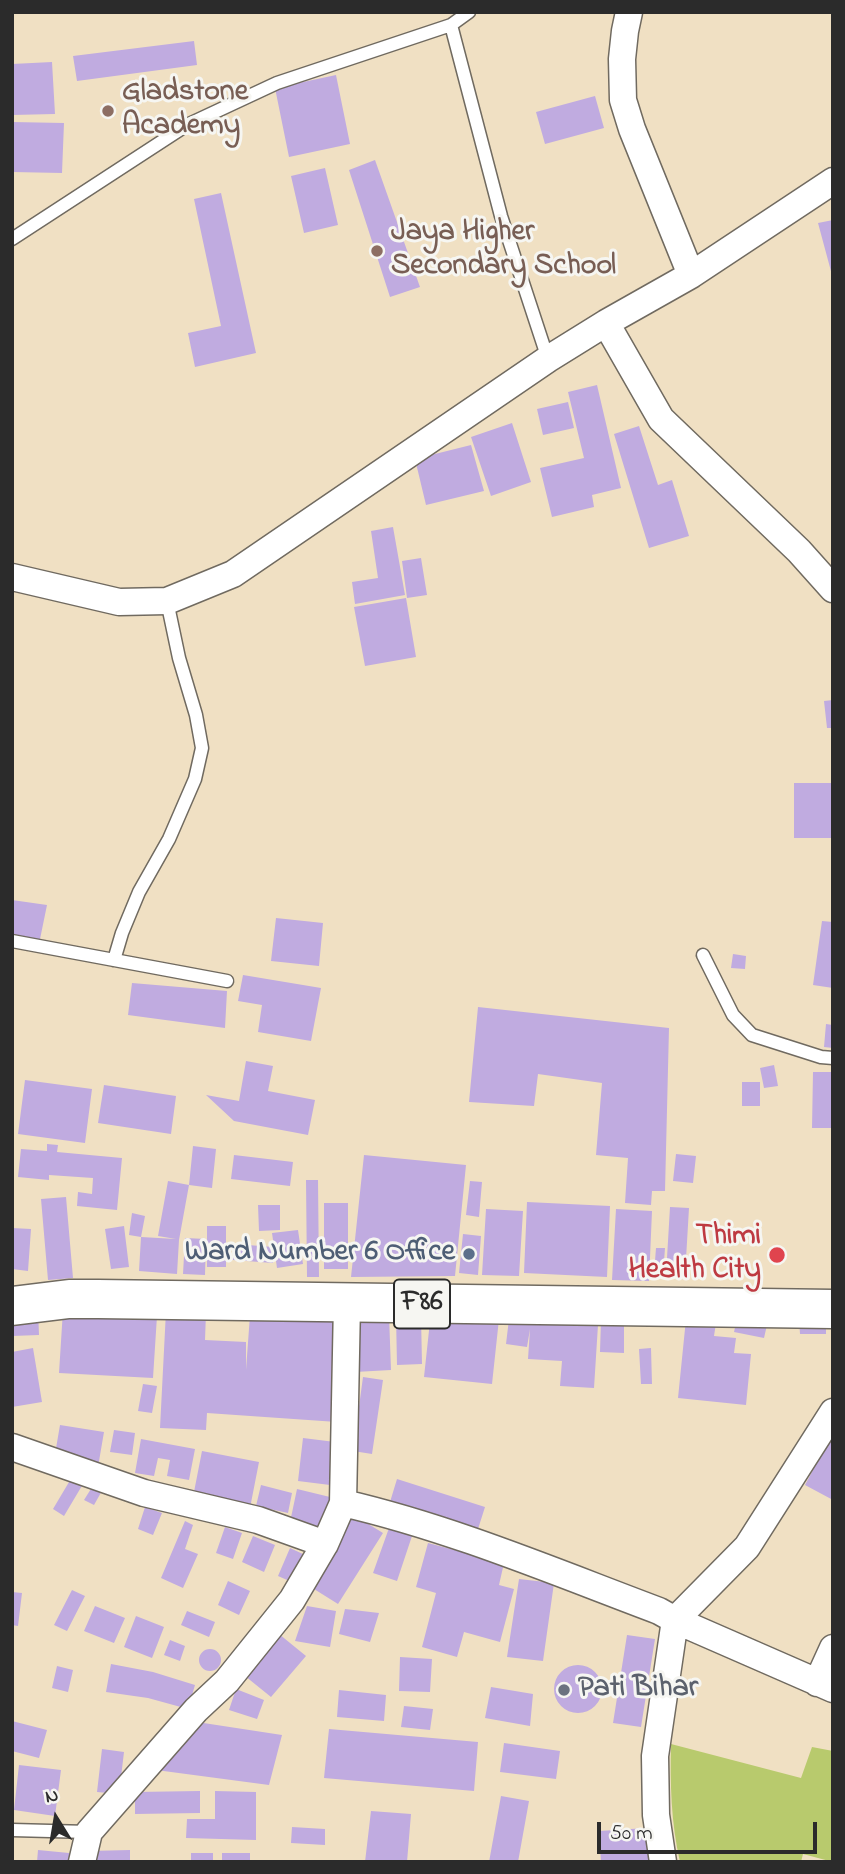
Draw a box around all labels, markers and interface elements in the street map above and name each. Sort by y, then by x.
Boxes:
place label: Gladstone Academy [122,76,248,146]
marker: Gladstone Academy [100,103,116,119]
place label: Jaya Higher Secondary School [391,216,616,286]
marker: Jaya Higher Secondary School [369,243,385,259]
place label: Thimi Health City [628,1220,761,1290]
place label: Ward Number 6 Office [185,1236,455,1272]
marker: Thimi Health City [767,1245,787,1265]
marker: Ward Number 6 Office [461,1246,477,1262]
road number: F86 [394,1280,450,1328]
place label: Pati Bihar [578,1672,698,1708]
marker: Pati Bihar [556,1682,572,1698]
text: N [43,1782,61,1811]
north arrow [21,1783,91,1853]
scale bar [600,1808,820,1852]
text: 50 m [610,1819,653,1849]

